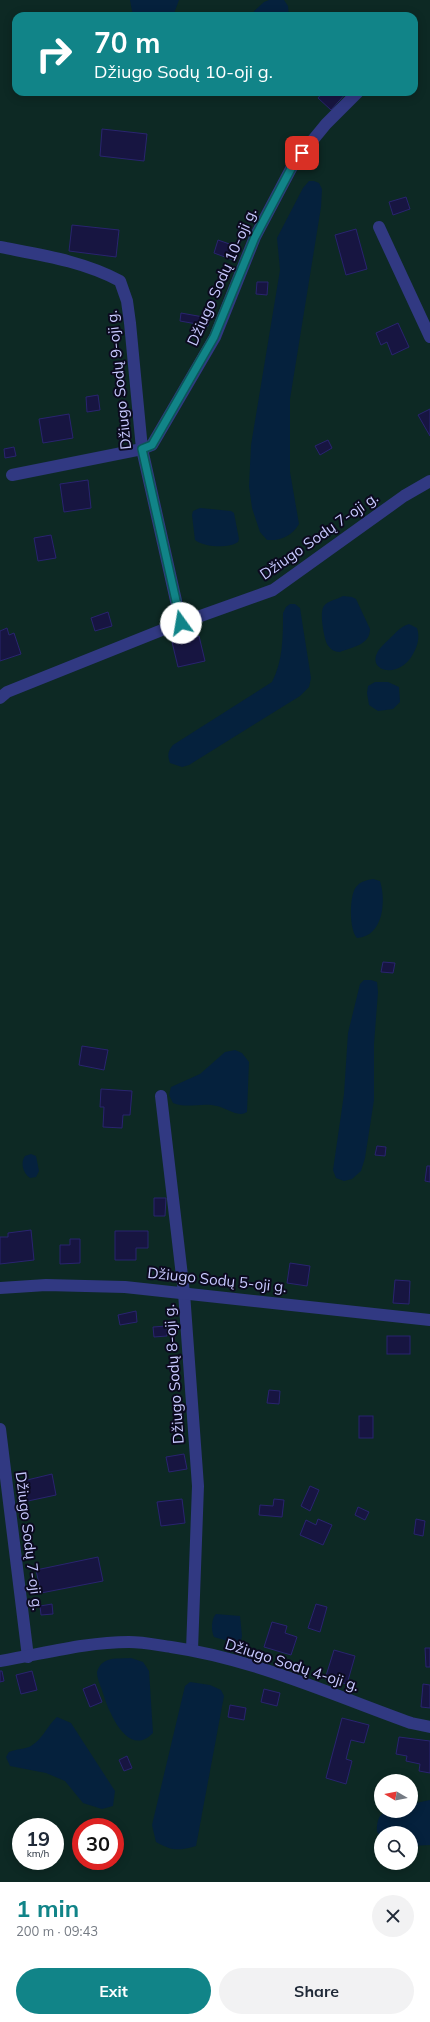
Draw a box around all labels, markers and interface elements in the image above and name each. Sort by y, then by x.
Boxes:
text: 70 m [94,25,160,60]
icon: right [28,28,80,80]
text: Džiugo Sodų 10-oji g. [94,60,273,83]
pin [285,136,319,170]
icon: arrive [291,142,313,164]
street label: Džiugo Sodų 10-oji g. [183,205,261,349]
street label: Džiugo Sodų 9-oji g. [102,309,135,451]
street label: Džiugo Sodų 7-oji g. [256,488,381,584]
position arrow [160,602,202,644]
street label: Džiugo Sodų 5-oji g. [146,1263,288,1296]
street label: Džiugo Sodų 8-oji g. [159,1304,188,1445]
street label: Džiugo Sodų 7-oji g. [12,1470,47,1612]
street label: Džiugo Sodų 4-oji g. [223,1634,362,1695]
north arrow [374,1774,418,1818]
map controls [374,1774,418,1870]
speed limit sign: 30 [72,1818,124,1870]
text: 19 [26,1826,50,1851]
button: search [374,1826,418,1870]
text: km/h [27,1847,49,1860]
text: 1 min [16,1893,79,1923]
button: close [372,1895,414,1937]
text: 200 m · 09:43 [16,1923,98,1939]
button: Exit [16,1968,211,2014]
button: Share [219,1968,414,2014]

